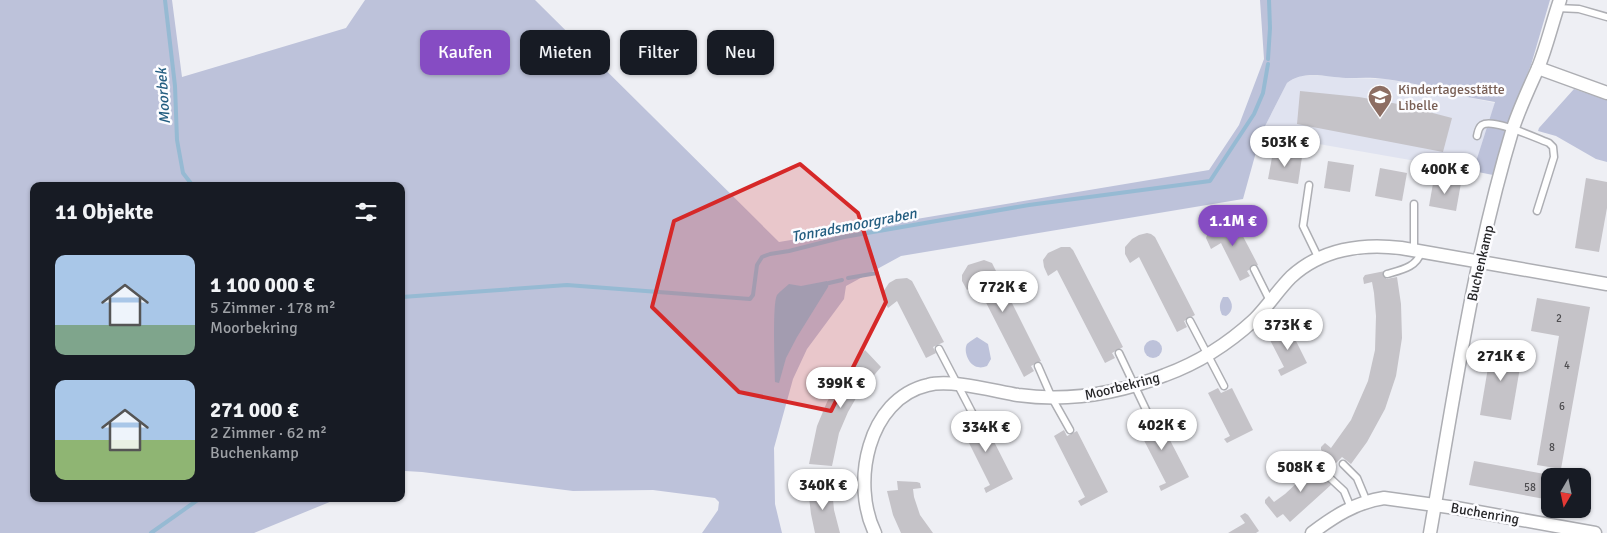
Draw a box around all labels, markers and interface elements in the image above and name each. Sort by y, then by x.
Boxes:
chip: Kaufen [420,30,510,75]
chip: Mieten [520,30,610,75]
chip: Filter [620,30,697,75]
chip: Neu [707,30,774,75]
water label: Moorbek [152,66,174,125]
place label: Kindertagesstätte Libelle [1398,81,1505,114]
school or university icon: Kindertagesstätte Libelle [1367,84,1393,118]
pin: 503K € [1244,126,1326,168]
text: 503K € [1261,132,1309,152]
pin: 400K € [1404,152,1486,195]
text: 400K € [1421,159,1469,179]
icon: filters [352,198,380,226]
text: 11 Objekte [55,199,153,225]
water label: Tonradsmoorgraben [790,204,919,246]
pin: 1.1M € [1192,204,1274,247]
text: 1.1M € [1209,211,1257,231]
street label: Buchenkamp [1463,223,1498,303]
pin: 772K € [962,270,1044,313]
text: 1 100 000 € [210,272,315,298]
icon: home [95,275,155,335]
text: 772K € [979,277,1027,297]
text: 5 Zimmer · 178 m² [210,298,336,318]
pin: 373K € [1247,308,1329,351]
house number: 2 [1556,312,1562,325]
text: 373K € [1264,315,1312,335]
text: Moorbekring [210,318,298,338]
pin: 271K € [1460,340,1542,382]
text: 271K € [1477,346,1525,366]
house number: 4 [1564,359,1570,372]
pin: 399K € [800,366,882,409]
street label: Moorbekring [1083,369,1161,404]
text: 399K € [817,373,865,393]
text: 271 000 € [210,397,299,423]
icon: home [95,400,155,460]
house number: 6 [1559,400,1565,413]
pin: 402K € [1121,408,1203,451]
pin: 334K € [945,410,1027,453]
text: 402K € [1138,415,1186,435]
text: 334K € [962,417,1010,437]
text: 2 Zimmer · 62 m² [210,423,327,443]
house number: 8 [1549,441,1555,454]
text: Buchenkamp [210,443,299,463]
pin: 508K € [1260,450,1342,493]
text: 508K € [1277,457,1325,477]
pin: 340K € [782,468,864,511]
north arrow [1541,468,1591,518]
map controls [1541,468,1591,518]
text: 340K € [799,475,847,495]
house number: 58 [1524,481,1536,494]
street label: Buchenring [1449,499,1520,528]

